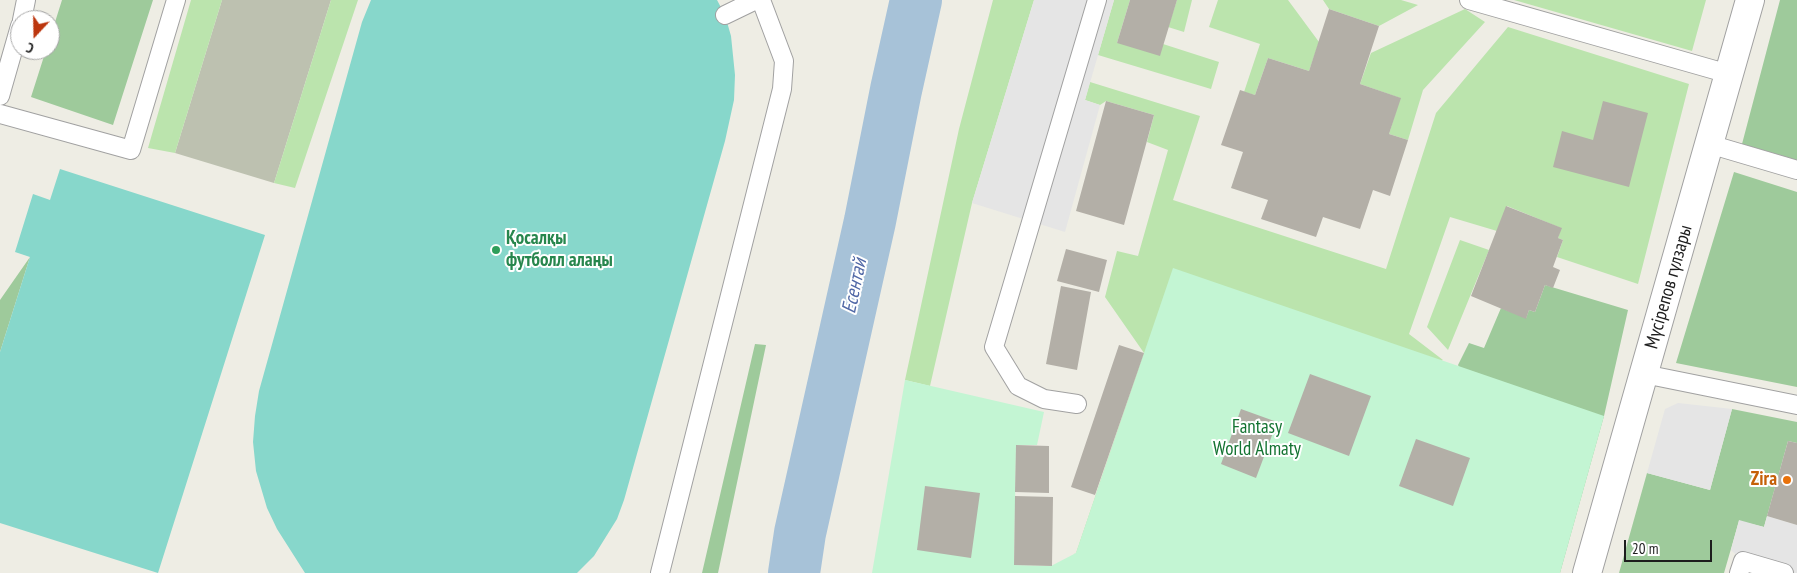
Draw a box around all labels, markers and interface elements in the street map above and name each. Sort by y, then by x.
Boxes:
north arrow [10,10,60,60]
text: С [24,39,36,58]
street label: Мүсірепов гүлзары [1640,222,1698,352]
place label: Қосалқы футболл алаңы [506,228,613,272]
marker: Қосалқы футболл алаңы [490,244,502,256]
water label: Есентай [837,256,873,316]
park label: Fantasy World Almaty [1213,417,1301,461]
place label: Zira [1751,469,1777,491]
marker: Zira [1781,474,1793,486]
scale bar [1627,530,1714,562]
text: 20 m [1632,539,1658,558]

